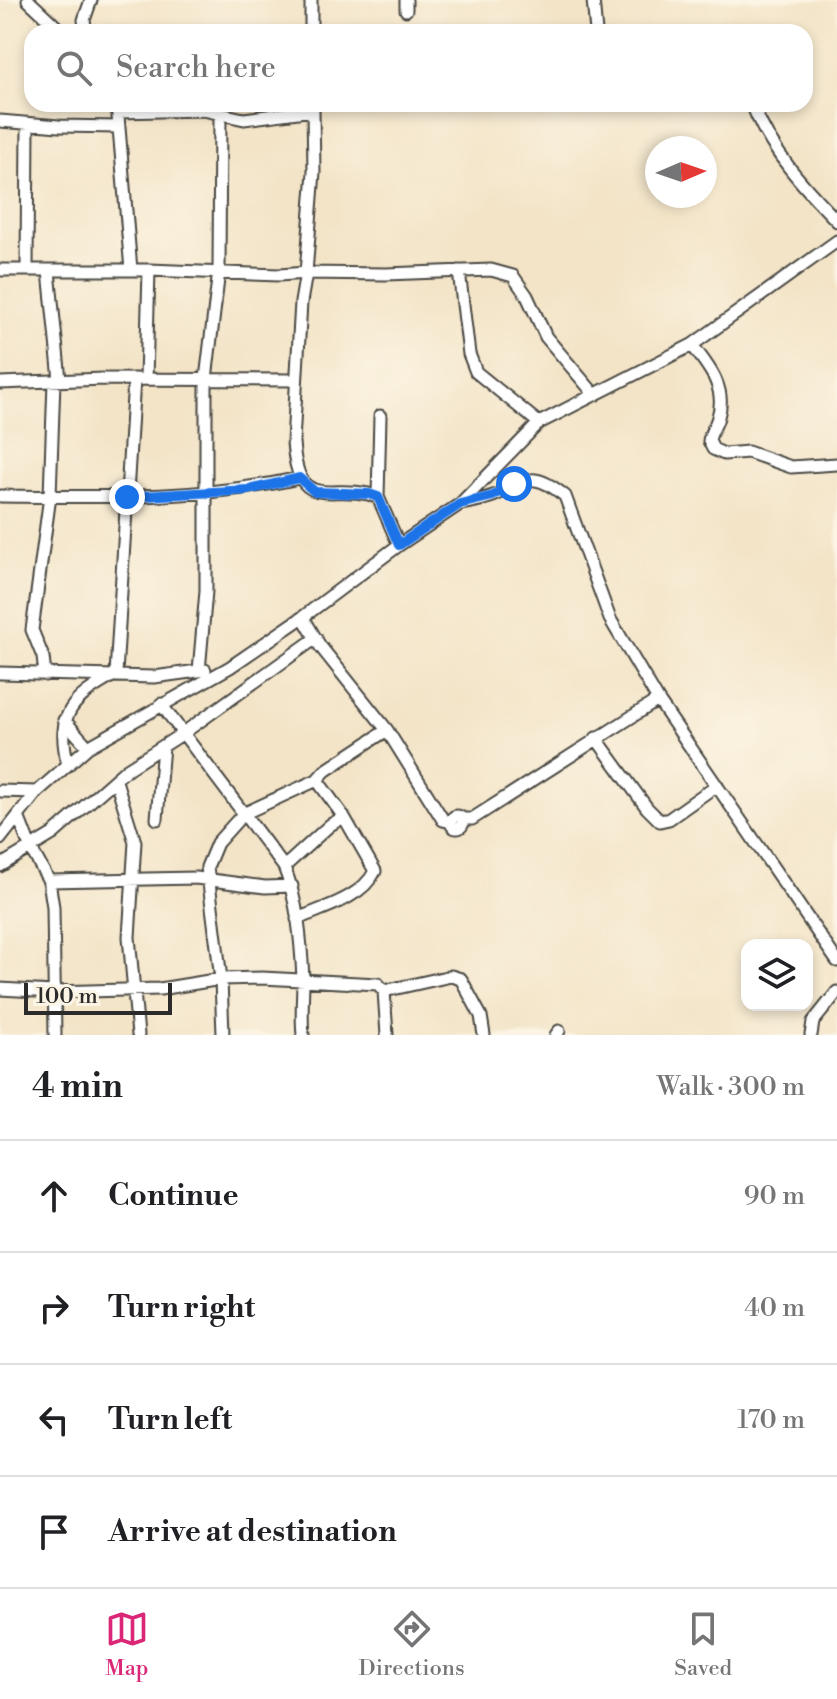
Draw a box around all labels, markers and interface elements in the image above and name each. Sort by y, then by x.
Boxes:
search box [24,24,813,112]
icon: search [52,46,96,90]
text: Search here [116,49,276,87]
north arrow [645,136,717,208]
route start [496,466,532,502]
route end [109,479,145,515]
map controls [741,939,813,1011]
button: layers [741,939,813,1011]
scale bar [24,979,172,1015]
text: 100 m [36,983,98,1010]
text: 4 min [32,1066,123,1108]
text: Walk · 300 m [657,1071,805,1103]
icon: ahead [32,1174,76,1218]
text: Continue [108,1177,239,1215]
text: 90 m [744,1180,805,1212]
icon: right [32,1286,76,1330]
text: Turn right [108,1289,255,1327]
text: 40 m [744,1292,805,1324]
icon: left [32,1398,76,1442]
text: Turn left [108,1401,232,1439]
text: 170 m [737,1404,805,1436]
icon: arrive [32,1510,76,1554]
text: Arrive at destination [108,1513,397,1551]
tab: Map [105,1607,149,1682]
tab: Directions [359,1607,465,1682]
tab: Saved [674,1607,732,1682]

